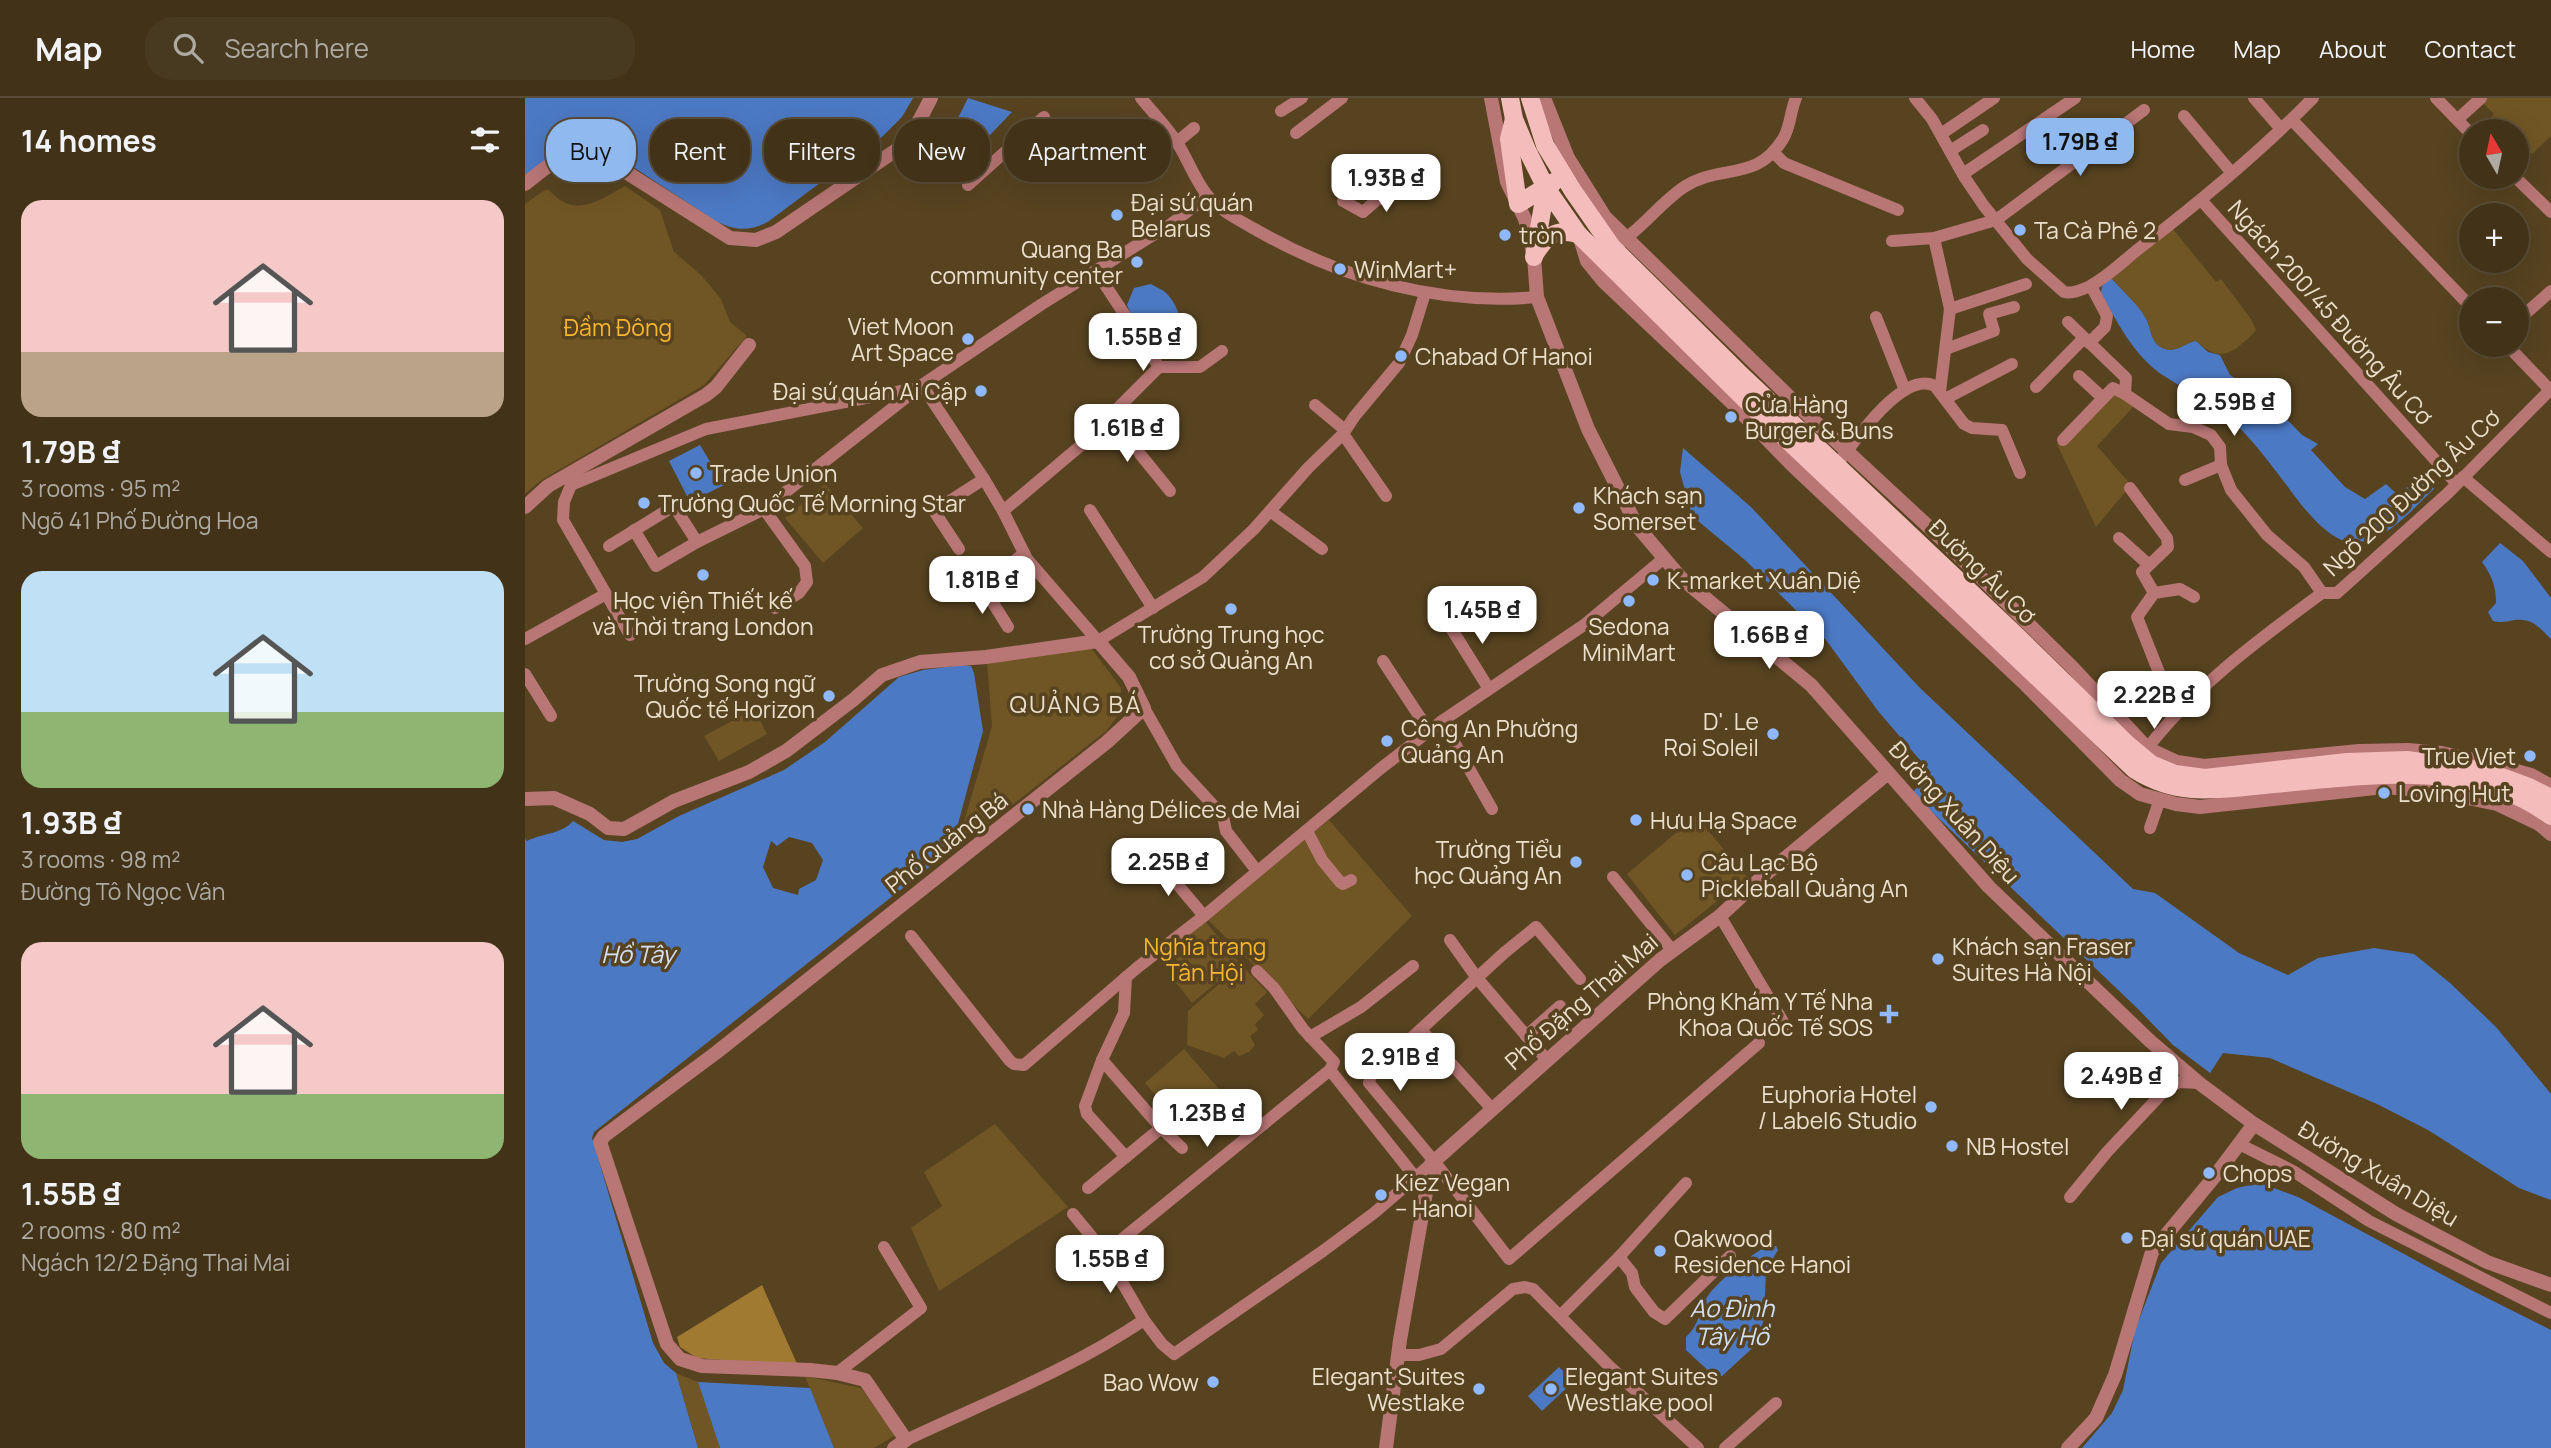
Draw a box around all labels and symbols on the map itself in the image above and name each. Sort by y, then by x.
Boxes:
pin: 1.79B ₫ [2015,118,2145,178]
north arrow [2459,119,2529,189]
pin: 1.93B ₫ [1321,155,1451,214]
place label: Đại sứ quán Belarus [1131,186,1253,244]
street label: Ngách 200/45 Đường Âu Cơ [2221,193,2441,431]
marker: Đại sứ quán Belarus [1109,207,1125,223]
place label: Ta Cà Phê 2 [2034,214,2156,246]
place label: tròn [1519,219,1564,251]
marker: Ta Cà Phê 2 [2012,222,2028,238]
marker: tròn [1497,227,1513,243]
place label: Quang Ba community center [930,233,1123,291]
place label: WinMart+ [1354,253,1457,285]
marker: Quang Ba community center [1129,254,1145,270]
marker: WinMart+ [1332,261,1348,277]
place label: Viet Moon Art Space [848,310,954,368]
park label: Đầm Đông [564,311,672,343]
pin: 1.55B ₫ [1078,314,1208,373]
marker: Viet Moon Art Space [960,331,976,347]
place label: Chabad Of Hanoi [1415,340,1593,372]
marker: Chabad Of Hanoi [1393,348,1409,364]
place label: Đại sứ quán Ai Cập [773,375,967,407]
pin: 2.59B ₫ [2169,378,2299,438]
marker: Đại sứ quán Ai Cập [973,383,989,399]
place label: Cửa Hàng Burger & Buns [1745,388,1894,446]
street label: Ngõ 200 Đường Âu Cơ [2316,401,2506,583]
pin: 1.61B ₫ [1062,404,1192,464]
marker: Cửa Hàng Burger & Buns [1723,409,1739,425]
place label: Trade Union [710,457,837,489]
marker: Trade Union [688,465,704,481]
place label: Khách sạn Somerset [1593,479,1703,537]
place label: Trường Quốc Tế Morning Star [658,487,966,519]
marker: Trường Quốc Tế Morning Star [636,495,652,511]
marker: Khách sạn Somerset [1571,500,1587,516]
street label: Đường Âu Cơ [1922,512,2044,630]
pin: 1.81B ₫ [917,556,1047,616]
place label: K-market Xuân Diệ [1667,564,1861,596]
marker: Học viện Thiết kế và Thời trang London [695,567,711,583]
marker: K-market Xuân Diệ [1645,572,1661,588]
place label: Học viện Thiết kế và Thời trang London [592,584,814,642]
pin: 1.45B ₫ [1417,587,1547,646]
marker: Sedona MiniMart [1621,593,1637,609]
marker: Trường Trung học cơ sở Quảng An [1223,601,1239,617]
place label: Sedona MiniMart [1582,610,1676,668]
pin: 1.66B ₫ [1704,612,1834,671]
place label: Trường Trung học cơ sở Quảng An [1138,618,1324,676]
place label: Trường Song ngữ Quốc tế Horizon [634,667,816,725]
pin: 2.22B ₫ [2089,672,2219,731]
district label: QUẢNG BÁ [1010,687,1142,720]
marker: Trường Song ngữ Quốc tế Horizon [821,688,837,704]
place label: D'. Le Roi Soleil [1664,705,1759,763]
place label: Công An Phường Quảng An [1401,712,1578,770]
marker: D'. Le Roi Soleil [1765,726,1781,742]
marker: Công An Phường Quảng An [1379,733,1395,749]
street label: Đường Xuân Diệu [1882,734,2028,890]
place label: True Viet [2422,740,2516,772]
marker: True Viet [2522,748,2538,764]
place label: Loving Hut [2398,777,2510,809]
street label: Phố Quảng Bá [878,784,1014,900]
marker: Loving Hut [2376,785,2392,801]
place label: Nhà Hàng Délices de Mai [1042,793,1300,825]
marker: Nhà Hàng Délices de Mai [1020,801,1036,817]
place label: Hưu Hạ Space [1650,804,1797,836]
marker: Hưu Hạ Space [1628,812,1644,828]
place label: Trường Tiểu học Quảng An [1414,833,1562,891]
pin: 2.25B ₫ [1103,838,1233,898]
place label: Câu Lạc Bộ Pickleball Quảng An [1701,846,1908,904]
marker: Trường Tiểu học Quảng An [1568,854,1584,870]
marker: Câu Lạc Bộ Pickleball Quảng An [1679,867,1695,883]
street label: Phố Đặng Thai Mai [1498,926,1664,1076]
park label: Nghĩa trang Tân Hội [1144,930,1266,988]
place label: Khách sạn Fraser Suites Hà Nội [1952,930,2132,988]
water label: Hồ Tây [601,937,678,970]
marker: Khách sạn Fraser Suites Hà Nội [1930,951,1946,967]
place label: Phòng Khám Y Tế Nha Khoa Quốc Tế SOS [1647,985,1873,1043]
marker: Phòng Khám Y Tế Nha Khoa Quốc Tế SOS [1879,1004,1899,1024]
pin: 2.91B ₫ [1335,1034,1465,1093]
pin: 2.49B ₫ [2056,1052,2186,1112]
place label: Euphoria Hotel / Label6 Studio [1758,1078,1917,1136]
pin: 1.23B ₫ [1142,1090,1272,1149]
marker: Euphoria Hotel / Label6 Studio [1923,1099,1939,1115]
street label: Đường Xuân Diệu [2293,1113,2465,1233]
place label: NB Hostel [1966,1130,2069,1162]
marker: NB Hostel [1944,1138,1960,1154]
place label: Chops [2223,1157,2292,1189]
marker: Chops [2201,1165,2217,1181]
place label: Kiez Vegan – Hanoi [1395,1166,1510,1224]
marker: Kiez Vegan – Hanoi [1373,1187,1389,1203]
place label: Oakwood Residence Hanoi [1674,1222,1851,1280]
place label: Đại sứ quán UAE [2141,1222,2311,1254]
marker: Đại sứ quán UAE [2119,1230,2135,1246]
pin: 1.55B ₫ [1045,1236,1175,1295]
marker: Oakwood Residence Hanoi [1652,1243,1668,1259]
water label: Ao Đình Tây Hồ [1690,1291,1775,1352]
place label: Elegant Suites Westlake [1312,1360,1465,1418]
place label: Elegant Suites Westlake pool [1565,1360,1718,1418]
place label: Bao Wow [1103,1366,1199,1398]
marker: Bao Wow [1205,1374,1221,1390]
marker: Elegant Suites Westlake [1471,1381,1487,1397]
marker: Elegant Suites Westlake pool [1543,1381,1559,1397]

